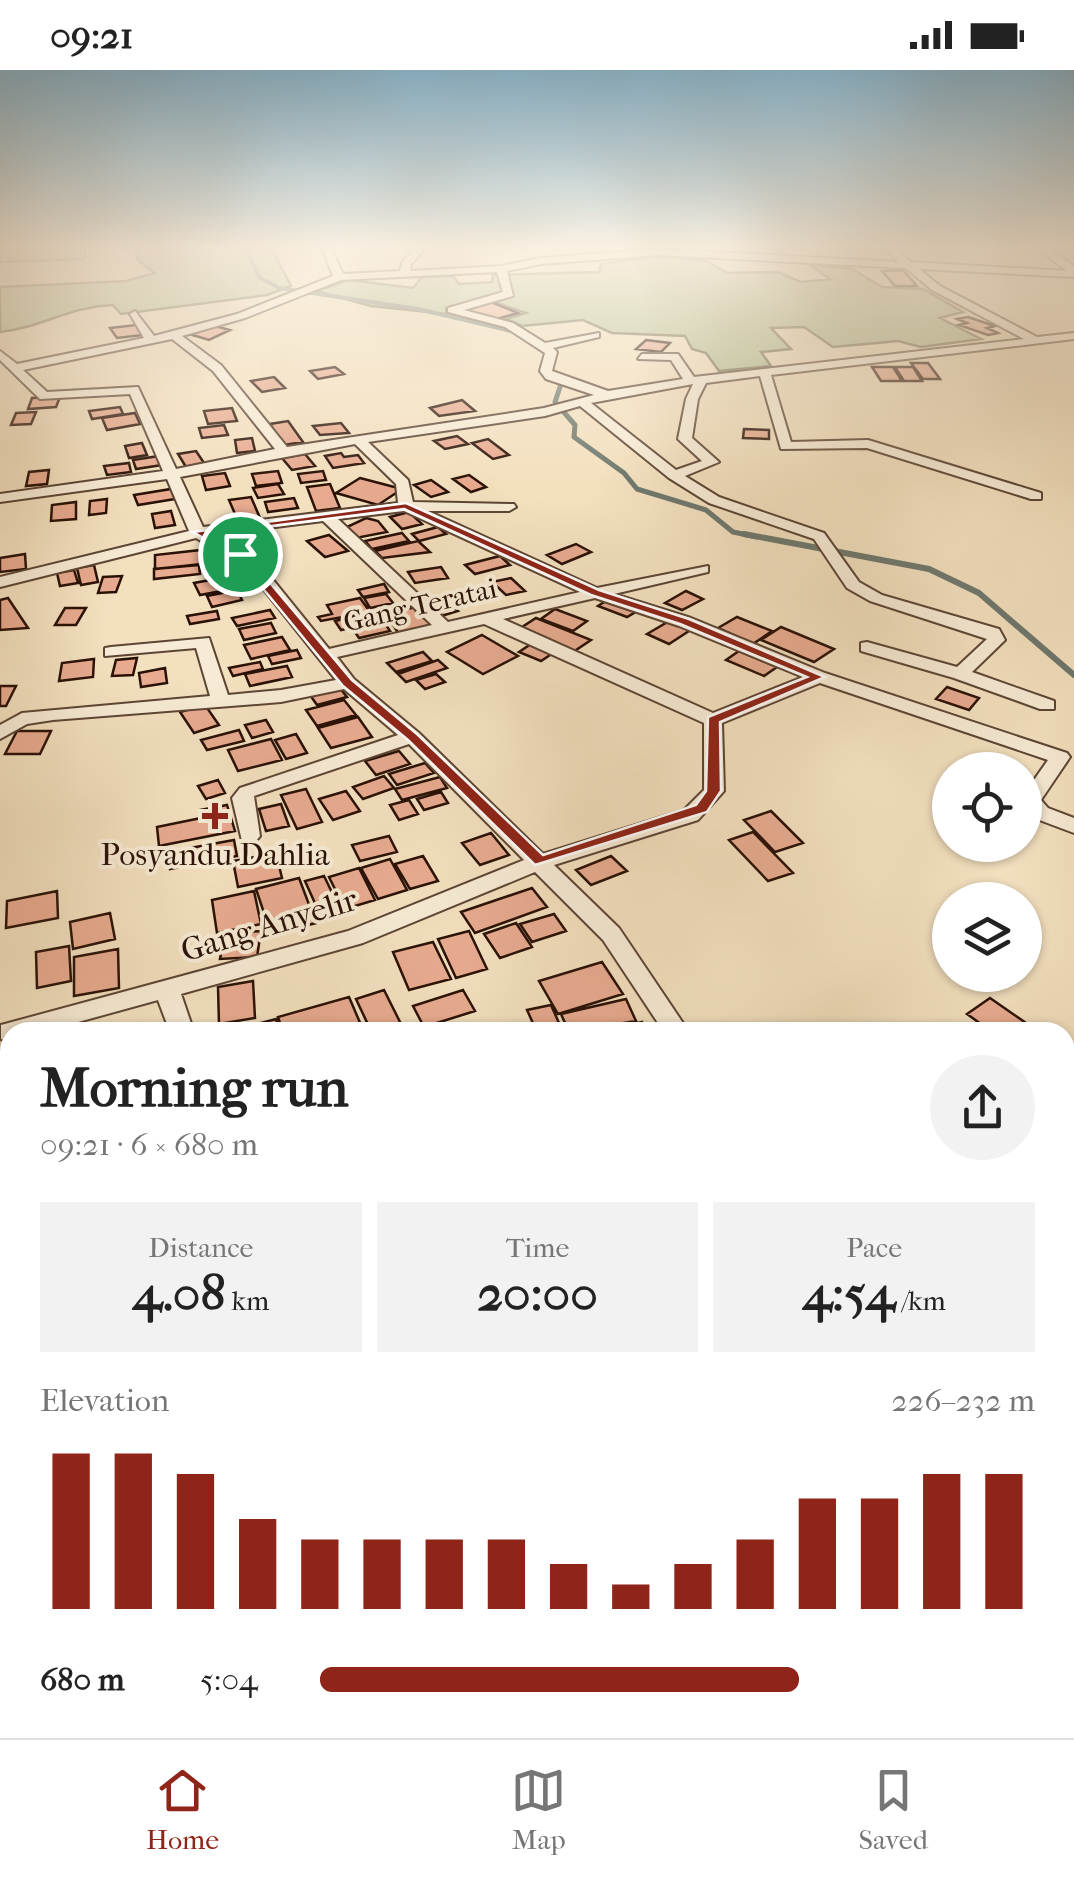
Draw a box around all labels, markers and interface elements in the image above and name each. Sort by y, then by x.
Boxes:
text: 09:21 [50,13,133,58]
pin [198,512,283,597]
icon: arrive [213,527,268,582]
street label: Gang Teratai [340,571,500,639]
map controls [932,752,1042,992]
button: locate [932,752,1042,862]
marker: Posyandu Dahlia [202,803,228,829]
place label: Posyandu Dahlia [101,836,331,873]
street label: Gang Anyelir [176,881,362,969]
button: layers [932,882,1042,992]
button: share [930,1055,1035,1160]
text: Morning run [40,1056,348,1120]
text: 09:21 · 6 × 680 m [40,1126,258,1163]
text: Distance [148,1231,253,1264]
text: Time [506,1231,569,1264]
text: Pace [846,1231,902,1264]
text: 4.08 [132,1264,226,1323]
text: 20:00 [477,1264,598,1323]
text: 4:54 [803,1264,895,1323]
text: km [226,1284,269,1317]
text: /km [895,1284,946,1317]
text: Elevation [40,1382,169,1419]
text: 226–232 m [891,1382,1035,1419]
text: 680 m [40,1661,125,1698]
text: 5:04 [200,1661,258,1698]
tab: Home [146,1763,219,1856]
tab: Map [511,1763,566,1856]
tab: Saved [858,1763,928,1856]

